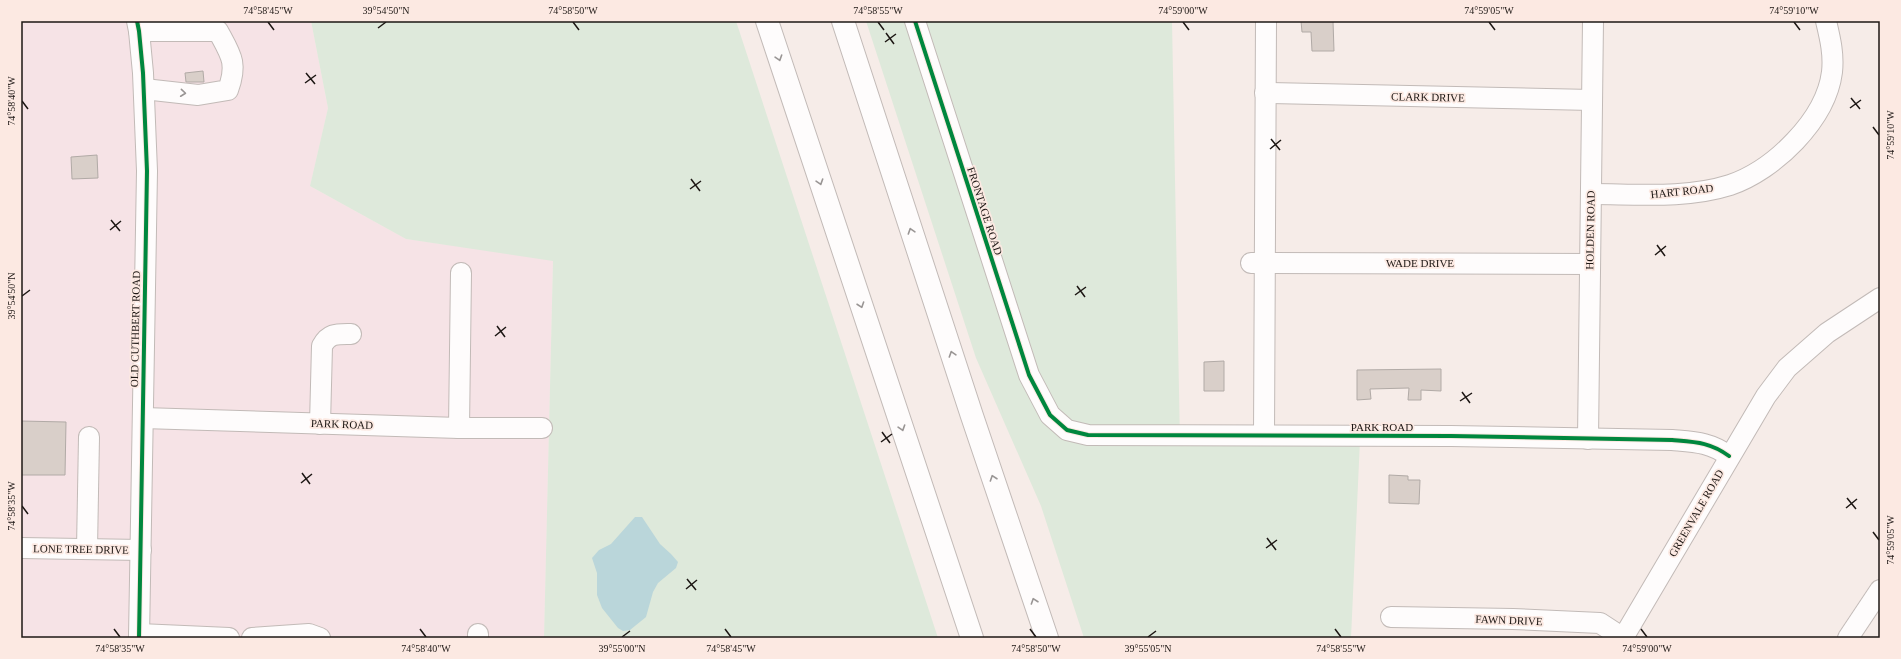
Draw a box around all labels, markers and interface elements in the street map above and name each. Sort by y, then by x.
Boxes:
text: 74°58'45"W [243,5,293,16]
text: 39°54'50"N [362,5,410,16]
text: 74°58'50"W [548,5,598,16]
text: 74°58'55"W [853,5,903,16]
text: 74°59'00"W [1158,5,1208,16]
text: 74°59'05"W [1464,5,1514,16]
text: 74°59'10"W [1769,5,1819,16]
one-way arrow [775,54,783,61]
text: 74°58'40"W [6,76,17,126]
one-way arrow [180,88,186,97]
street label: CLARK DRIVE [1391,90,1465,104]
text: 74°59'10"W [1885,110,1896,160]
street label: FRONTAGE ROAD [965,166,1005,257]
one-way arrow [815,178,823,185]
street label: HART ROAD [1650,182,1714,200]
street label: HOLDEN ROAD [1583,190,1597,270]
one-way arrow [908,228,916,235]
street label: WADE DRIVE [1386,257,1454,269]
street label: OLD CUTHBERT ROAD [128,271,142,387]
text: 39°54'50"N [6,272,17,320]
one-way arrow [856,301,865,308]
one-way arrow [948,351,957,358]
street label: PARK ROAD [311,417,373,431]
street label: PARK ROAD [1351,421,1413,433]
one-way arrow [897,425,906,432]
street label: GREENVALE ROAD [1666,467,1726,559]
one-way arrow [989,474,997,481]
text: 74°58'35"W [6,481,17,531]
text: 74°59'05"W [1885,515,1896,565]
street label: LONE TREE DRIVE [33,542,129,556]
one-way arrow [1031,598,1039,605]
street label: FAWN DRIVE [1475,613,1543,627]
text: 74°58'35"W [95,643,145,654]
text: 74°58'40"W [401,643,451,654]
text: 39°55'00"N [598,643,646,654]
text: 74°58'45"W [706,643,756,654]
text: 74°58'50"W [1011,643,1061,654]
text: 39°55'05"N [1124,643,1172,654]
text: 74°58'55"W [1316,643,1366,654]
text: 74°59'00"W [1622,643,1672,654]

